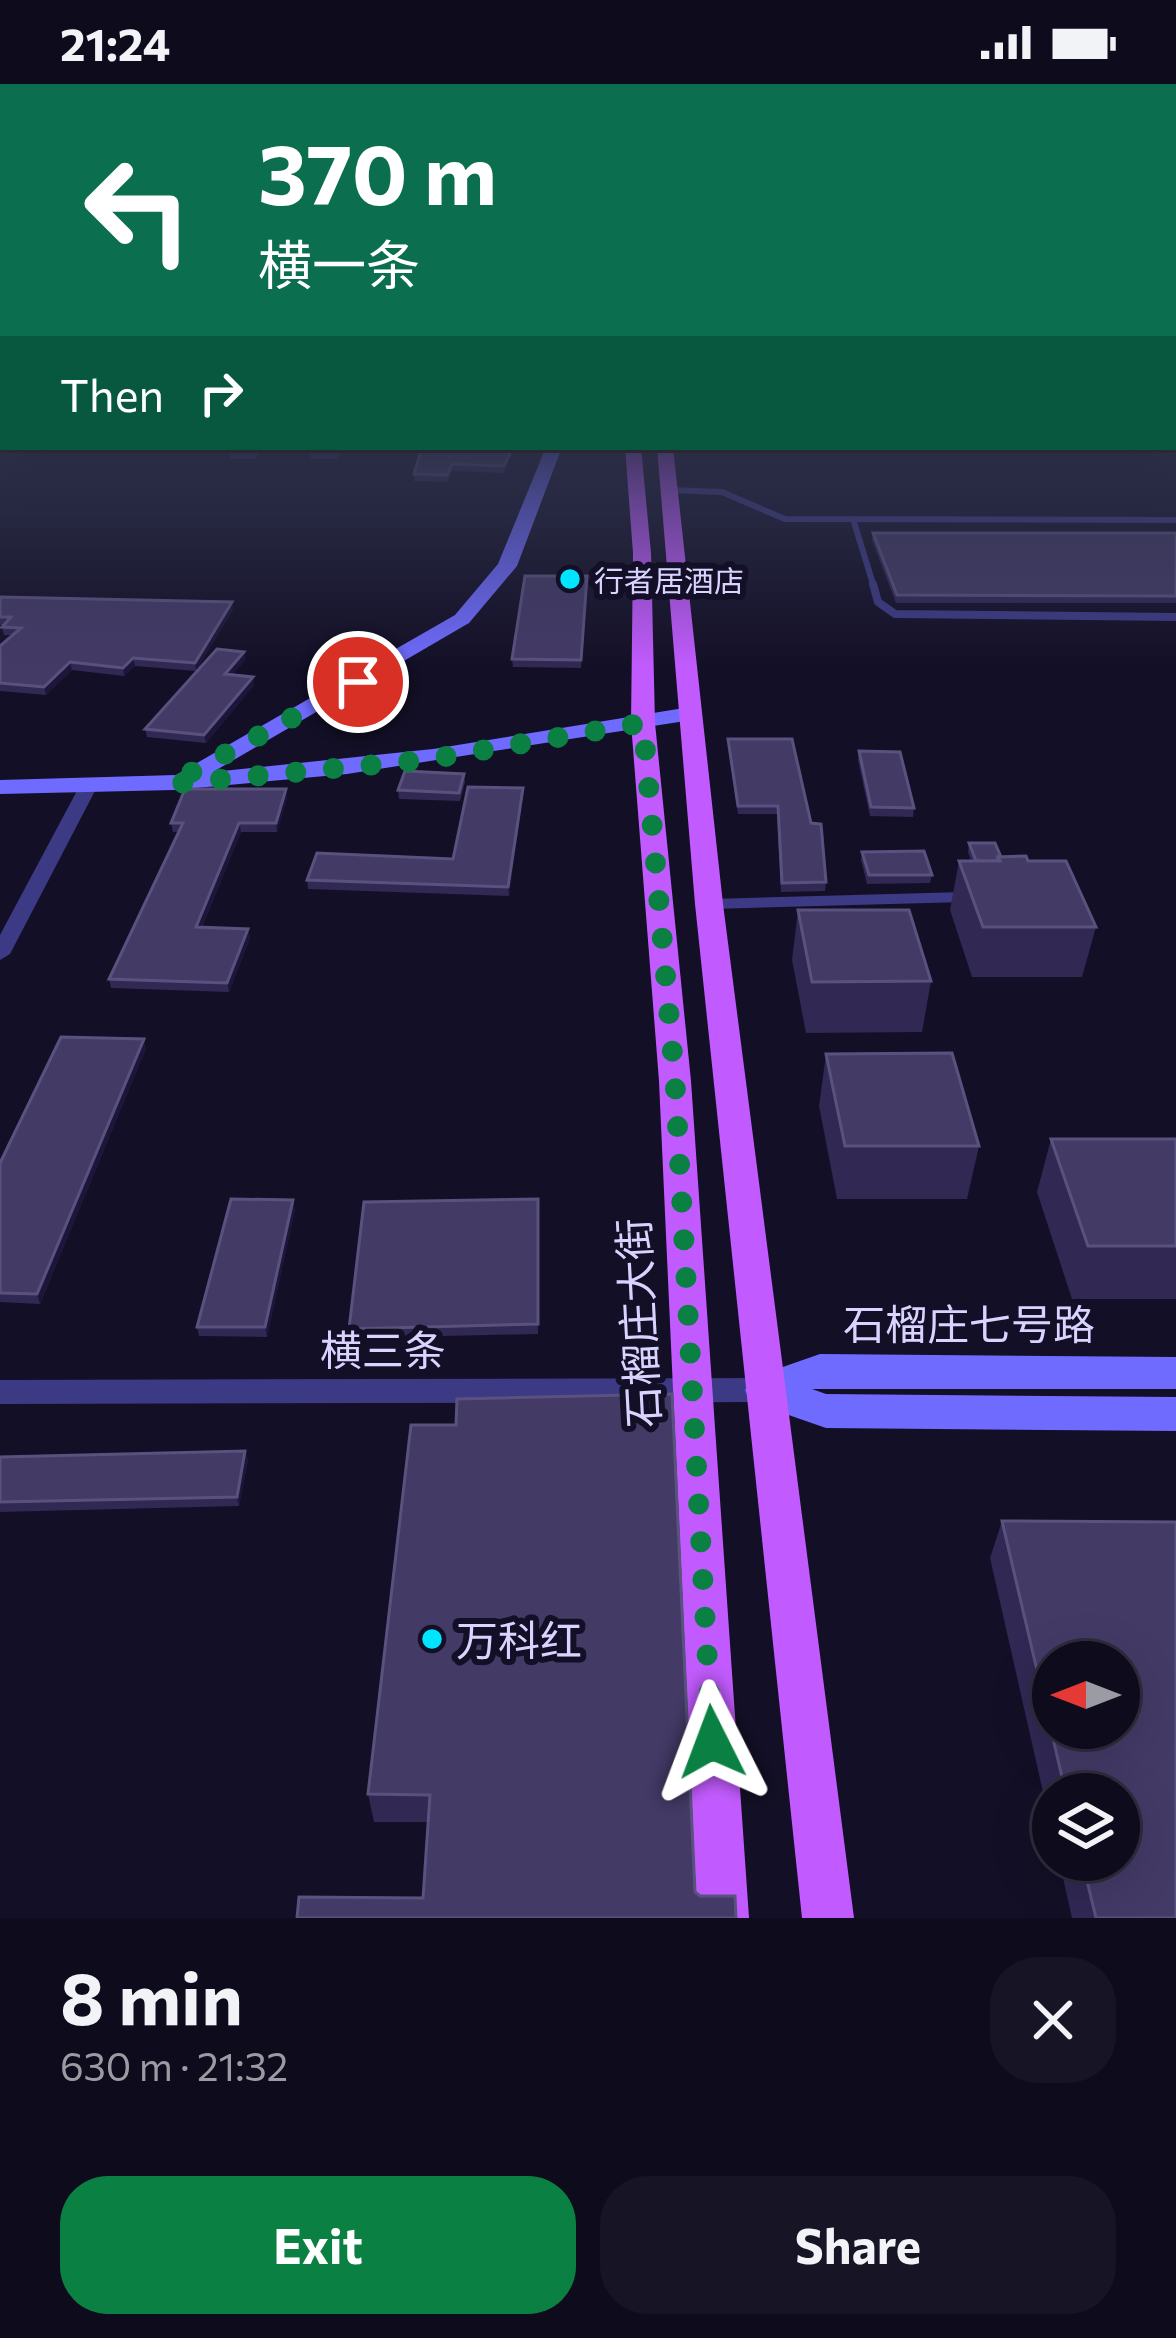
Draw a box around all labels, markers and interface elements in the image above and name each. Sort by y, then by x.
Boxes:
text: 21:24 [60,15,170,70]
text: 370 m [258,120,497,222]
icon: left [60,132,216,288]
text: 横一条 [258,230,420,296]
icon: right [188,360,254,426]
text: Then [60,366,164,421]
place label: 行者居酒店 [594,561,744,598]
marker: 行者居酒店 [557,566,583,592]
pin [307,631,409,733]
icon: arrive [325,649,391,715]
street label: 石榴庄大街 [606,1217,668,1429]
street label: 石榴庄七号路 [843,1297,1095,1349]
street label: 横三条 [320,1323,446,1375]
place label: 万科红 [456,1613,582,1665]
marker: 万科红 [419,1626,445,1652]
north arrow [1032,1641,1140,1749]
map controls [1032,1641,1140,1881]
position arrow [649,1679,775,1805]
button: layers [1032,1773,1140,1881]
text: 8 min [60,1952,243,2040]
button: close [990,1957,1116,2083]
text: 630 m · 21:32 [60,2041,288,2089]
button: Exit [60,2176,576,2314]
button: Share [600,2176,1116,2314]

